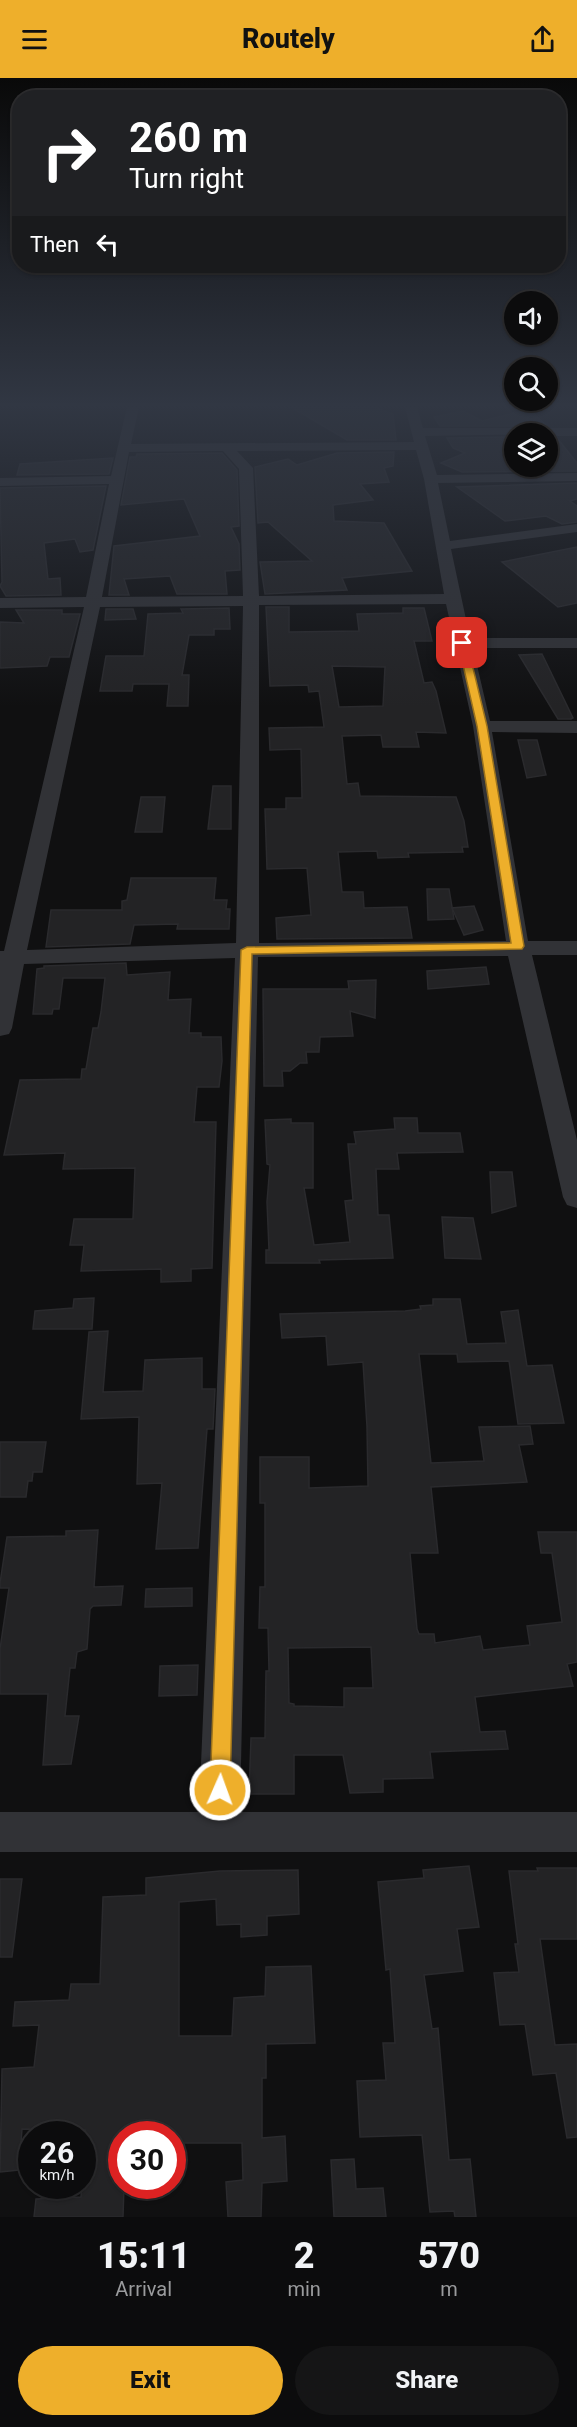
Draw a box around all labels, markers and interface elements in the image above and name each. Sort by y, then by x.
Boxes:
icon: menu [18,23,51,56]
text: Routely [242,23,335,55]
icon: share [526,23,559,56]
text: 260 m [129,113,248,162]
icon: right [30,114,108,192]
text: Turn right [129,163,244,195]
icon: left [91,228,124,261]
text: Then [30,232,79,257]
map controls [504,291,558,477]
button: sound [504,291,558,345]
button: search [504,357,558,411]
button: layers [504,423,558,477]
pin [436,617,487,668]
icon: arrive [445,626,478,659]
position arrow [188,1758,252,1822]
speed limit sign: 30 [108,2121,186,2199]
text: 26 [40,2135,74,2170]
text: km/h [39,2166,75,2184]
text: 15:11 [97,2235,190,2277]
text: 2 [294,2235,315,2277]
text: 570 [418,2235,480,2277]
text: Arrival [115,2277,172,2301]
text: min [287,2277,321,2301]
text: m [440,2277,458,2301]
button: Exit [18,2346,283,2415]
button: Share [295,2346,559,2415]

